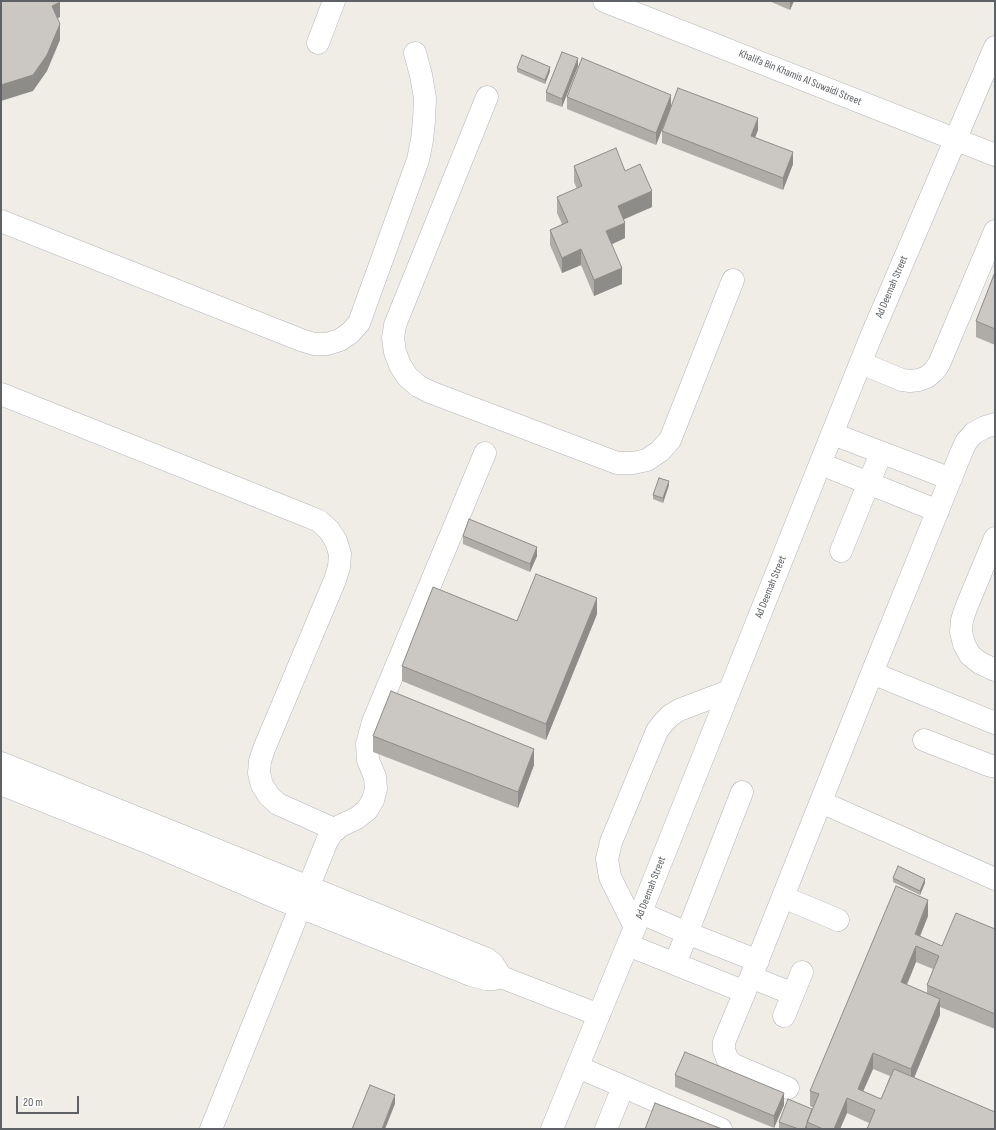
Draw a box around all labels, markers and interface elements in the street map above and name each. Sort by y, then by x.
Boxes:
street label: Khalifa Bin Khamis Al Suwaidi Street [737,47,863,109]
street label: Ad Deemah Street [873,254,911,320]
street label: Ad Deemah Street [752,554,790,620]
street label: Ad Deemah Street [633,855,669,921]
scale bar [18,1088,81,1114]
text: 20 m [23,1095,43,1110]

